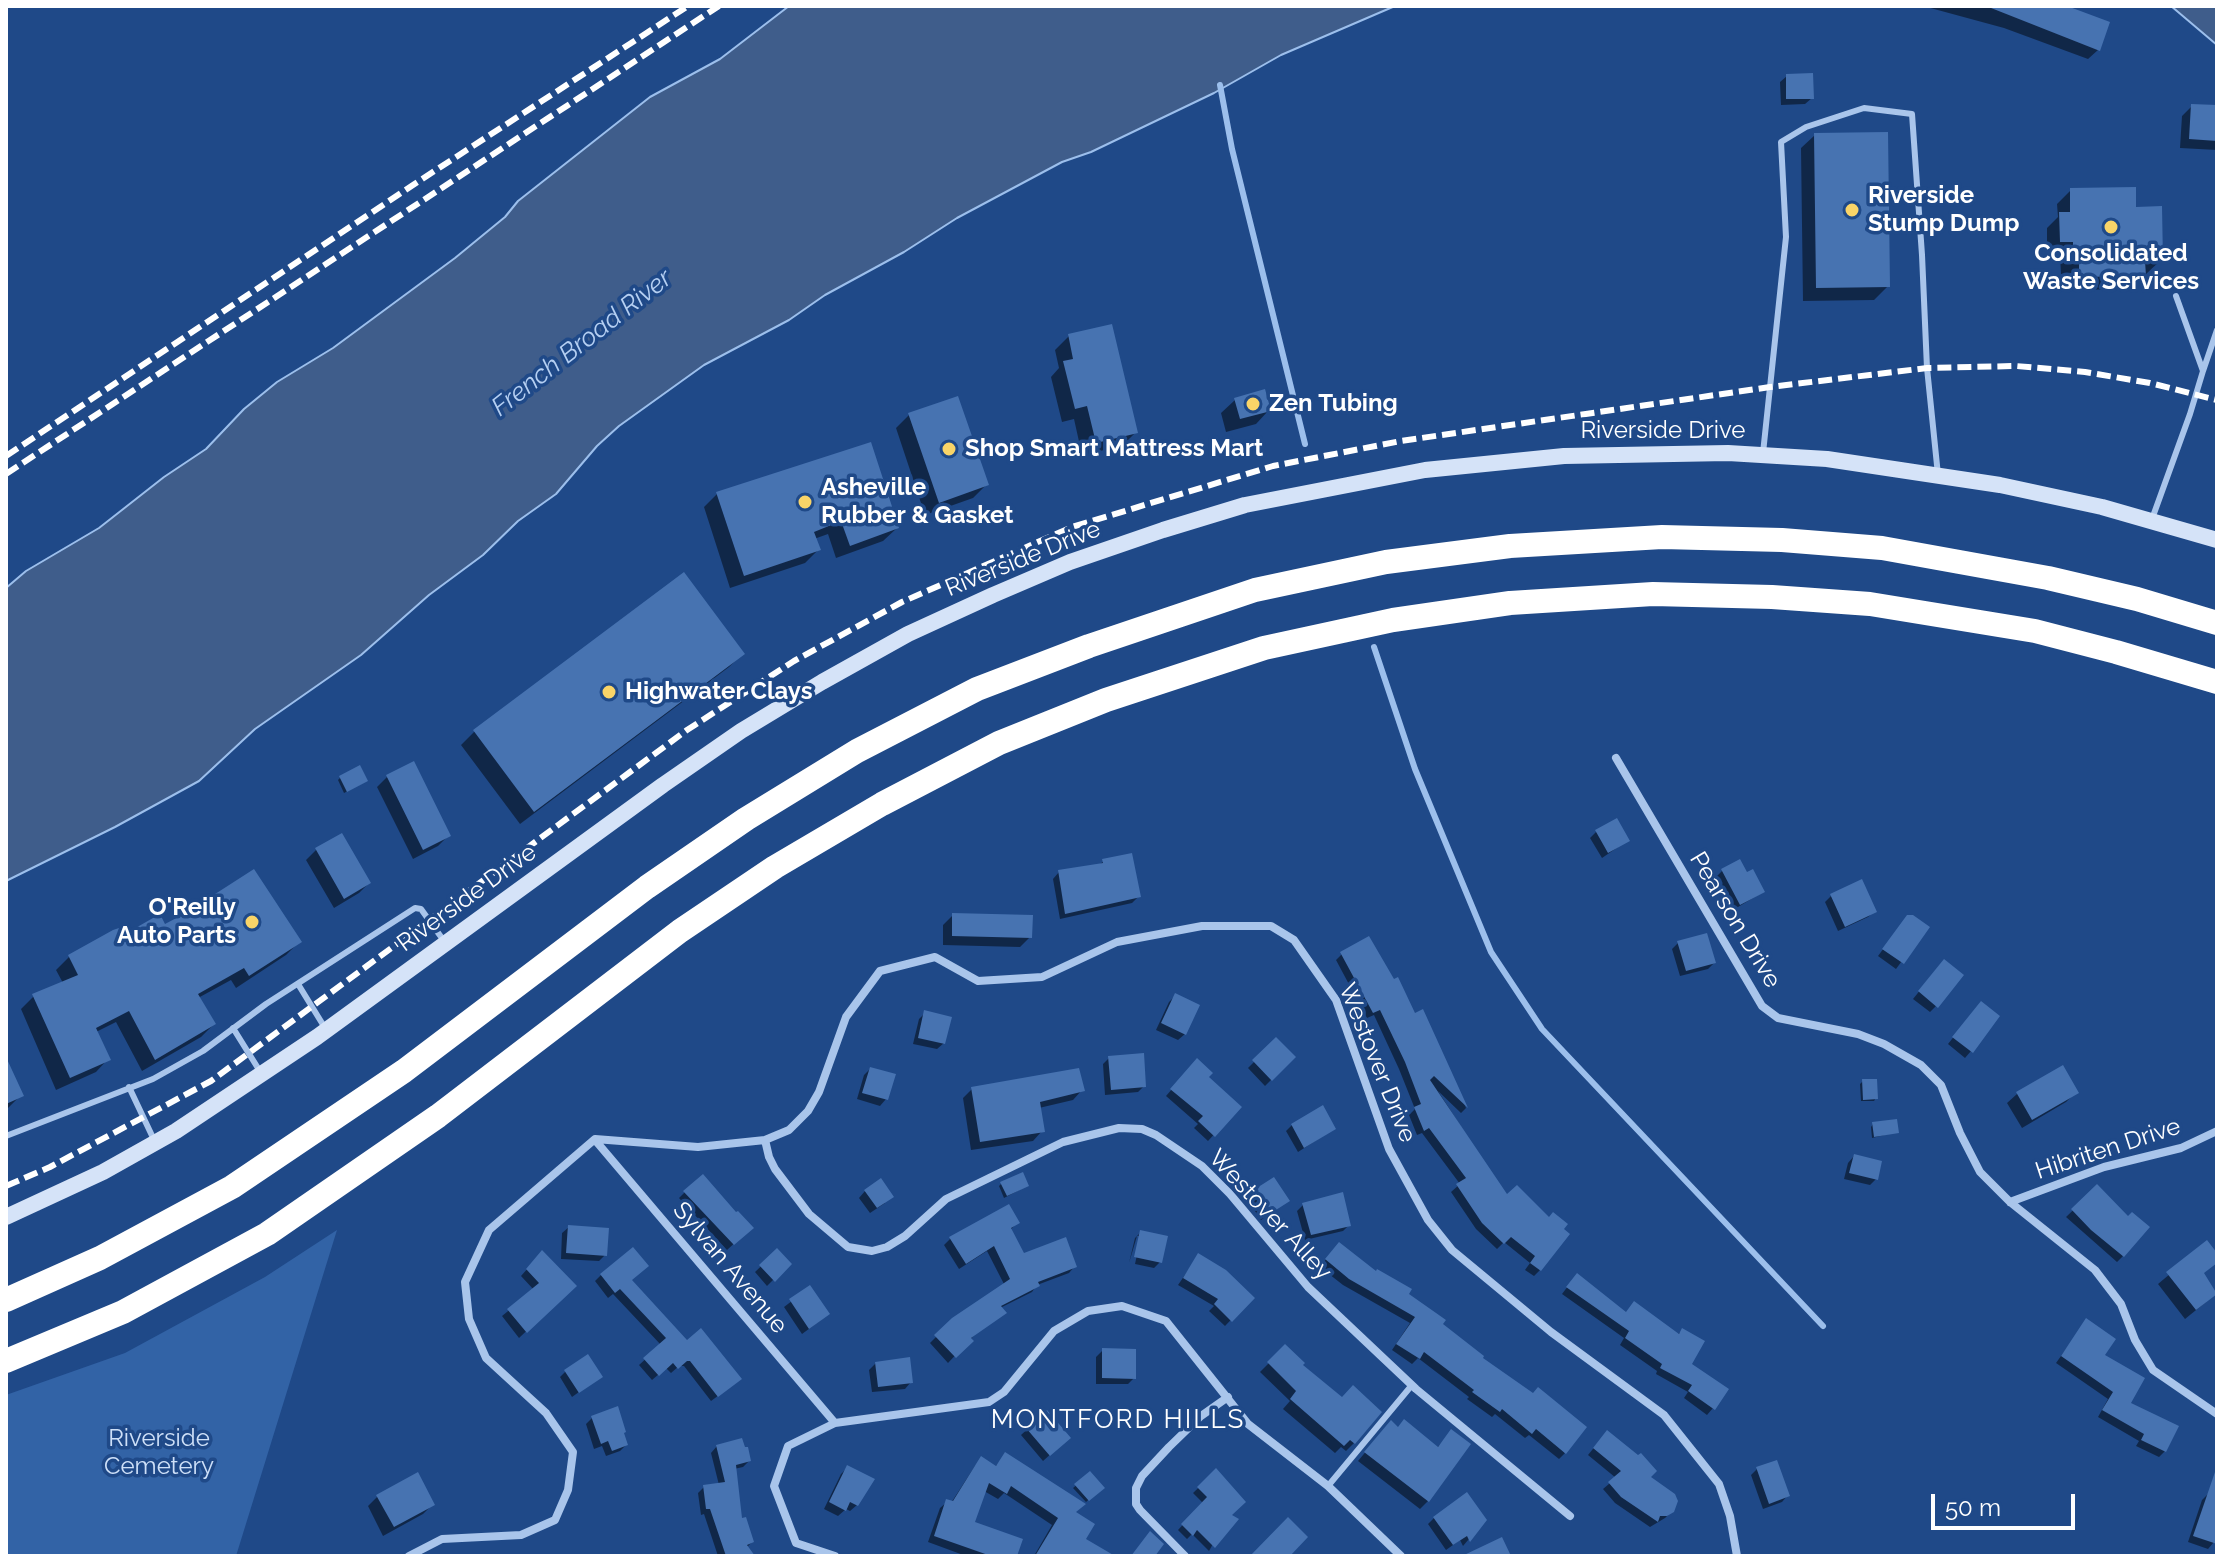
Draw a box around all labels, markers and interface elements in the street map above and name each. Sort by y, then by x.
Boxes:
place label: Riverside Stump Dump [1868,182,2019,238]
marker: Riverside Stump Dump [1843,201,1861,219]
marker: Consolidated Waste Services [2102,218,2120,236]
place label: Consolidated Waste Services [2023,240,2199,296]
water label: French Broad River [486,263,678,423]
place label: Zen Tubing [1269,390,1398,418]
marker: Zen Tubing [1244,395,1262,413]
street label: Riverside Drive [1581,417,1745,445]
place label: Shop Smart Mattress Mart [965,435,1263,463]
marker: Shop Smart Mattress Mart [940,440,958,458]
place label: Asheville Rubber & Gasket [821,474,1014,530]
marker: Asheville Rubber & Gasket [796,493,814,511]
street label: Riverside Drive [941,515,1105,603]
place label: Highwater Clays [625,678,813,706]
marker: Highwater Clays [600,683,618,701]
street label: Riverside Drive [392,838,542,958]
street label: Pearson Drive [1683,847,1787,993]
place label: O'Reilly Auto Parts [117,894,236,950]
marker: O'Reilly Auto Parts [243,913,261,931]
street label: Westover Drive [1332,979,1422,1147]
street label: Hibriten Drive [2032,1112,2184,1186]
street label: Westover Alley [1202,1144,1338,1286]
street label: Sylvan Avenue [667,1196,793,1340]
district label: MONTFORD HILLS [991,1404,1245,1436]
park label: Riverside Cemetery [104,1425,214,1481]
scale bar [1935,1478,2079,1528]
text: 50 m [1945,1493,2001,1522]

